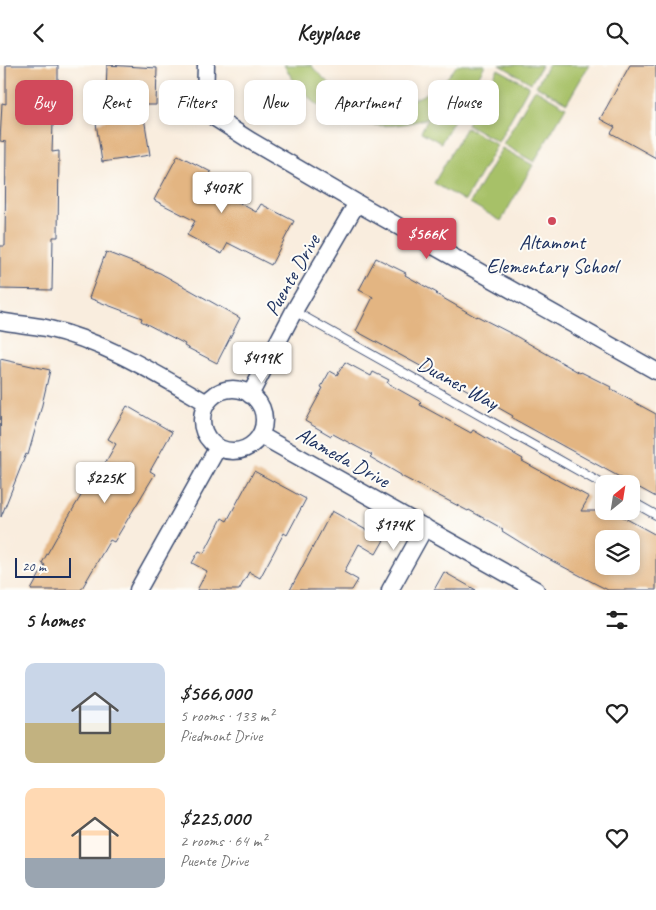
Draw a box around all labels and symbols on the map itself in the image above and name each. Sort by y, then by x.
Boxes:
pin: $407K [187,171,257,214]
marker: Altamont Elementary School [546,215,558,227]
pin: $566K [392,217,462,260]
street label: Puente Drive [258,229,326,320]
place label: Altamont Elementary School [486,229,621,279]
pin: $419K [227,341,297,384]
street label: Duanes Way [413,350,505,417]
street label: Alameda Drive [292,421,395,494]
pin: $225K [70,461,140,504]
north arrow [595,475,640,520]
pin: $174K [359,509,429,551]
scale bar [15,555,71,578]

